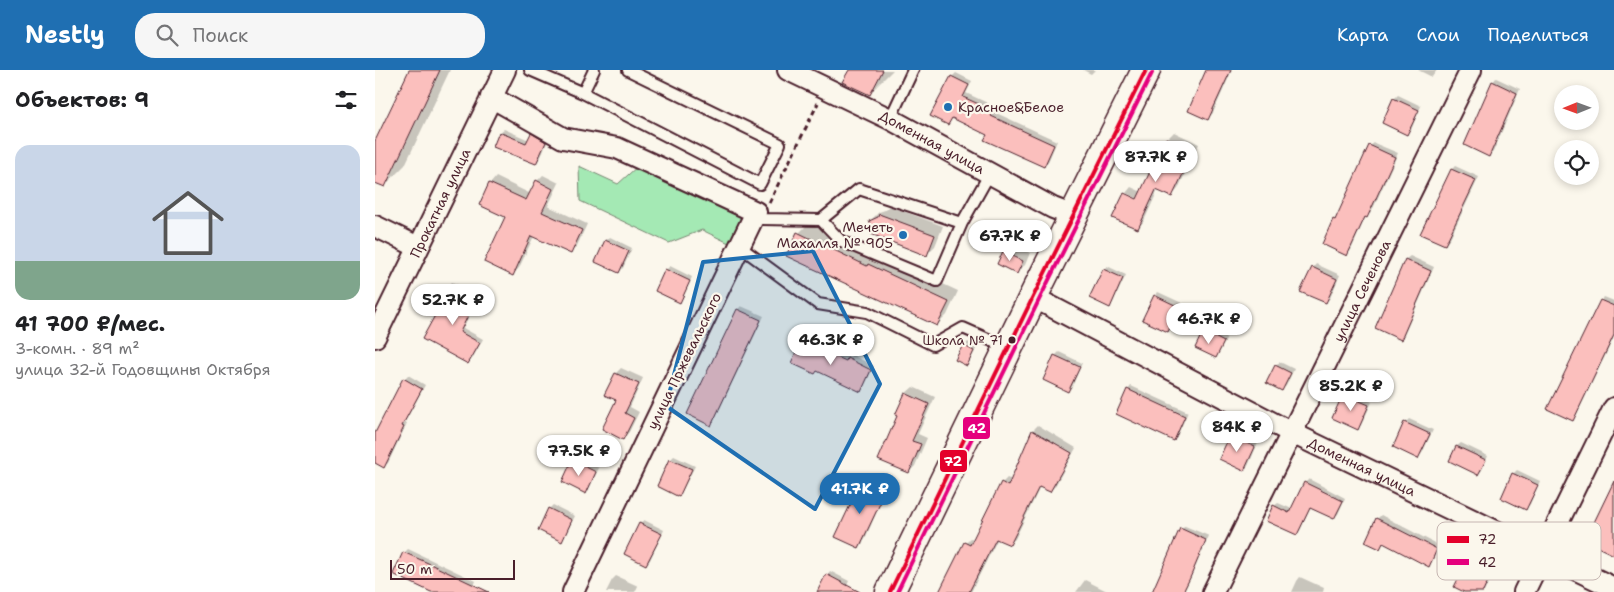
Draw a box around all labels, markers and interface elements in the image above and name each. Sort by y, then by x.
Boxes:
search box [135,13,485,58]
text: Nestly [25,19,105,51]
icon: search [153,21,181,49]
text: Поиск [193,23,248,48]
text: Карта [1337,23,1388,47]
text: Слои [1416,23,1460,47]
text: Поделиться [1488,23,1589,47]
north arrow [1554,85,1599,130]
map controls [1554,85,1599,185]
text: Объектов: 9 [15,86,149,114]
icon: filters [332,86,360,114]
place label: Красное&Белое [958,98,1064,116]
marker: Красное&Белое [942,101,954,113]
street label: Доменная улица [876,106,988,178]
pin: 87.7K ₽ [1110,140,1202,183]
button: locate [1554,140,1599,185]
street label: Прокатная улица [406,145,475,261]
text: 87.7K ₽ [1125,146,1187,167]
icon: home [143,178,233,268]
place label: Мечеть Махалля № 905 [777,218,893,252]
pin: 67.7K ₽ [964,220,1056,262]
text: 67.7K ₽ [979,225,1041,246]
marker: Мечеть Махалля № 905 [897,229,909,241]
street label: улица Сеченова [1329,237,1395,345]
pin: 52.7K ₽ [407,284,499,326]
text: 52.7K ₽ [422,289,484,310]
street label: улица Пржевальского [643,290,725,432]
pin: 46.7K ₽ [1163,302,1255,345]
text: 46.7K ₽ [1177,308,1241,329]
text: 41 700 ₽/мес. [15,310,165,338]
pin: 46.3K ₽ [785,324,877,366]
text: 46.3K ₽ [798,329,864,350]
place label: Школа № 71 [922,332,1003,349]
marker: Школа № 71 [1007,335,1017,345]
text: 3-комн. · 89 m² [15,338,140,359]
text: улица 32-й Годовщины Октября [15,359,271,380]
pin: 85.2K ₽ [1305,370,1397,412]
text: 85.2K ₽ [1319,375,1383,396]
pin: 84K ₽ [1202,410,1272,453]
line badge: 42 [962,416,991,440]
text: 84K ₽ [1212,416,1262,437]
text: 42 [968,419,987,437]
street label: Доменная улица [1305,433,1419,500]
pin: 77.5K ₽ [533,434,625,477]
text: 77.5K ₽ [548,440,610,461]
line badge: 72 [939,449,968,473]
text: 72 [944,452,963,470]
pin: 41.7K ₽ [814,472,906,515]
text: 41.7K ₽ [831,478,889,499]
legend [1437,522,1601,580]
text: 72 [1478,530,1496,548]
text: 42 [1478,553,1497,571]
scale bar [390,557,515,580]
text: 50 m [397,560,432,578]

